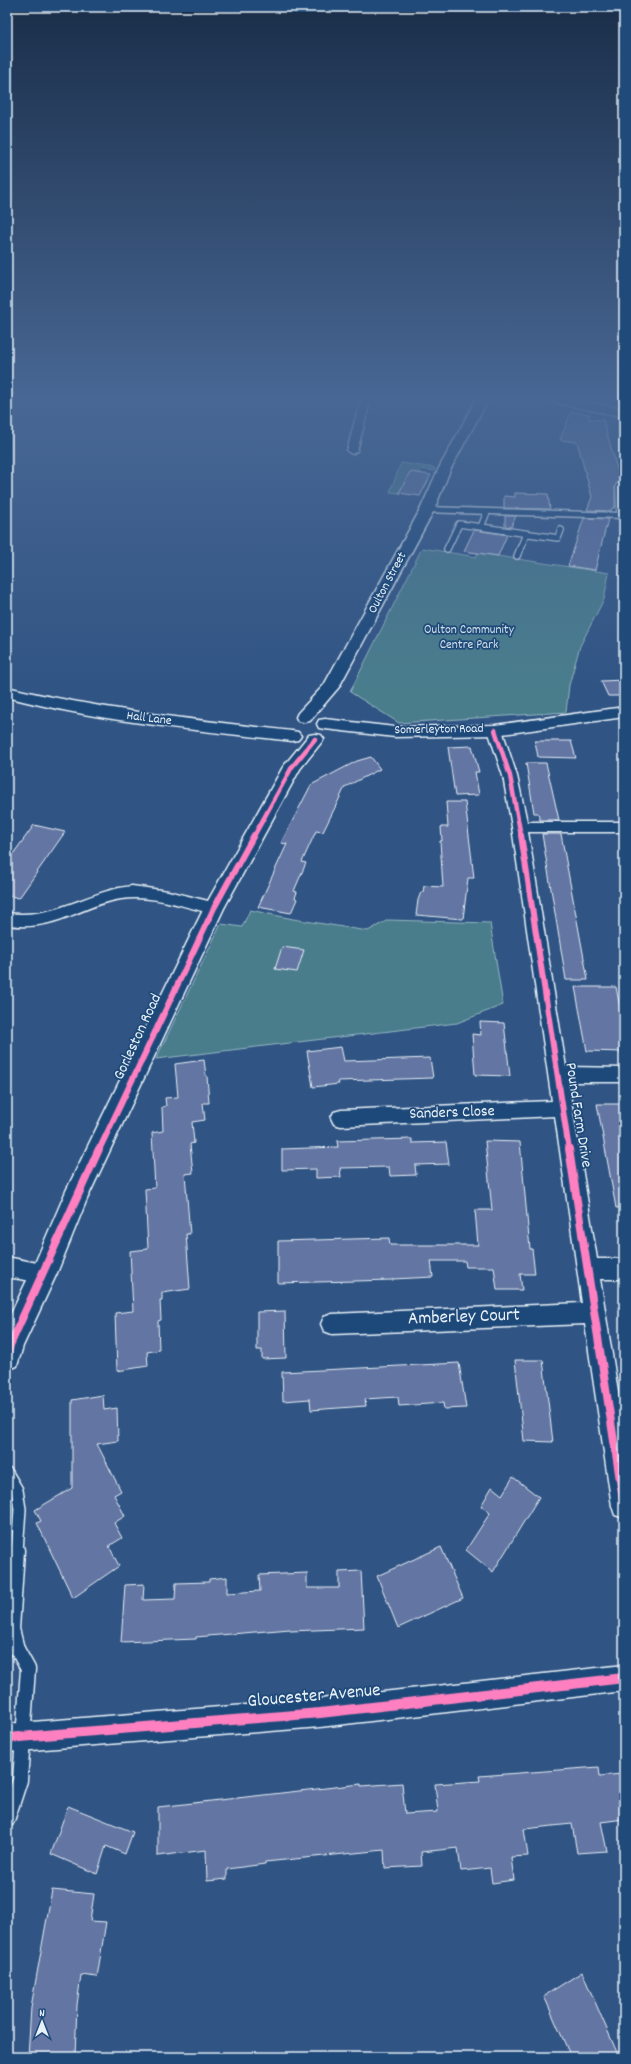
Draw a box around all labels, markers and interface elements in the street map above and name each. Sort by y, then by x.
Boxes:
street label: Oulton Street [364,549,412,617]
park label: Oulton Community Centre Park [424,621,515,655]
street label: Hall Lane [125,707,173,731]
street label: Somerleyton Road [394,720,484,740]
street label: Gorleston Road [108,990,168,1084]
street label: Pound Farm Drive [558,1061,598,1169]
street label: Sanders Close [409,1100,495,1126]
street label: Amberley Court [408,1303,520,1333]
street label: Gloucester Avenue [246,1678,382,1716]
north arrow [22,2002,62,2042]
text: N [39,2006,45,2022]

